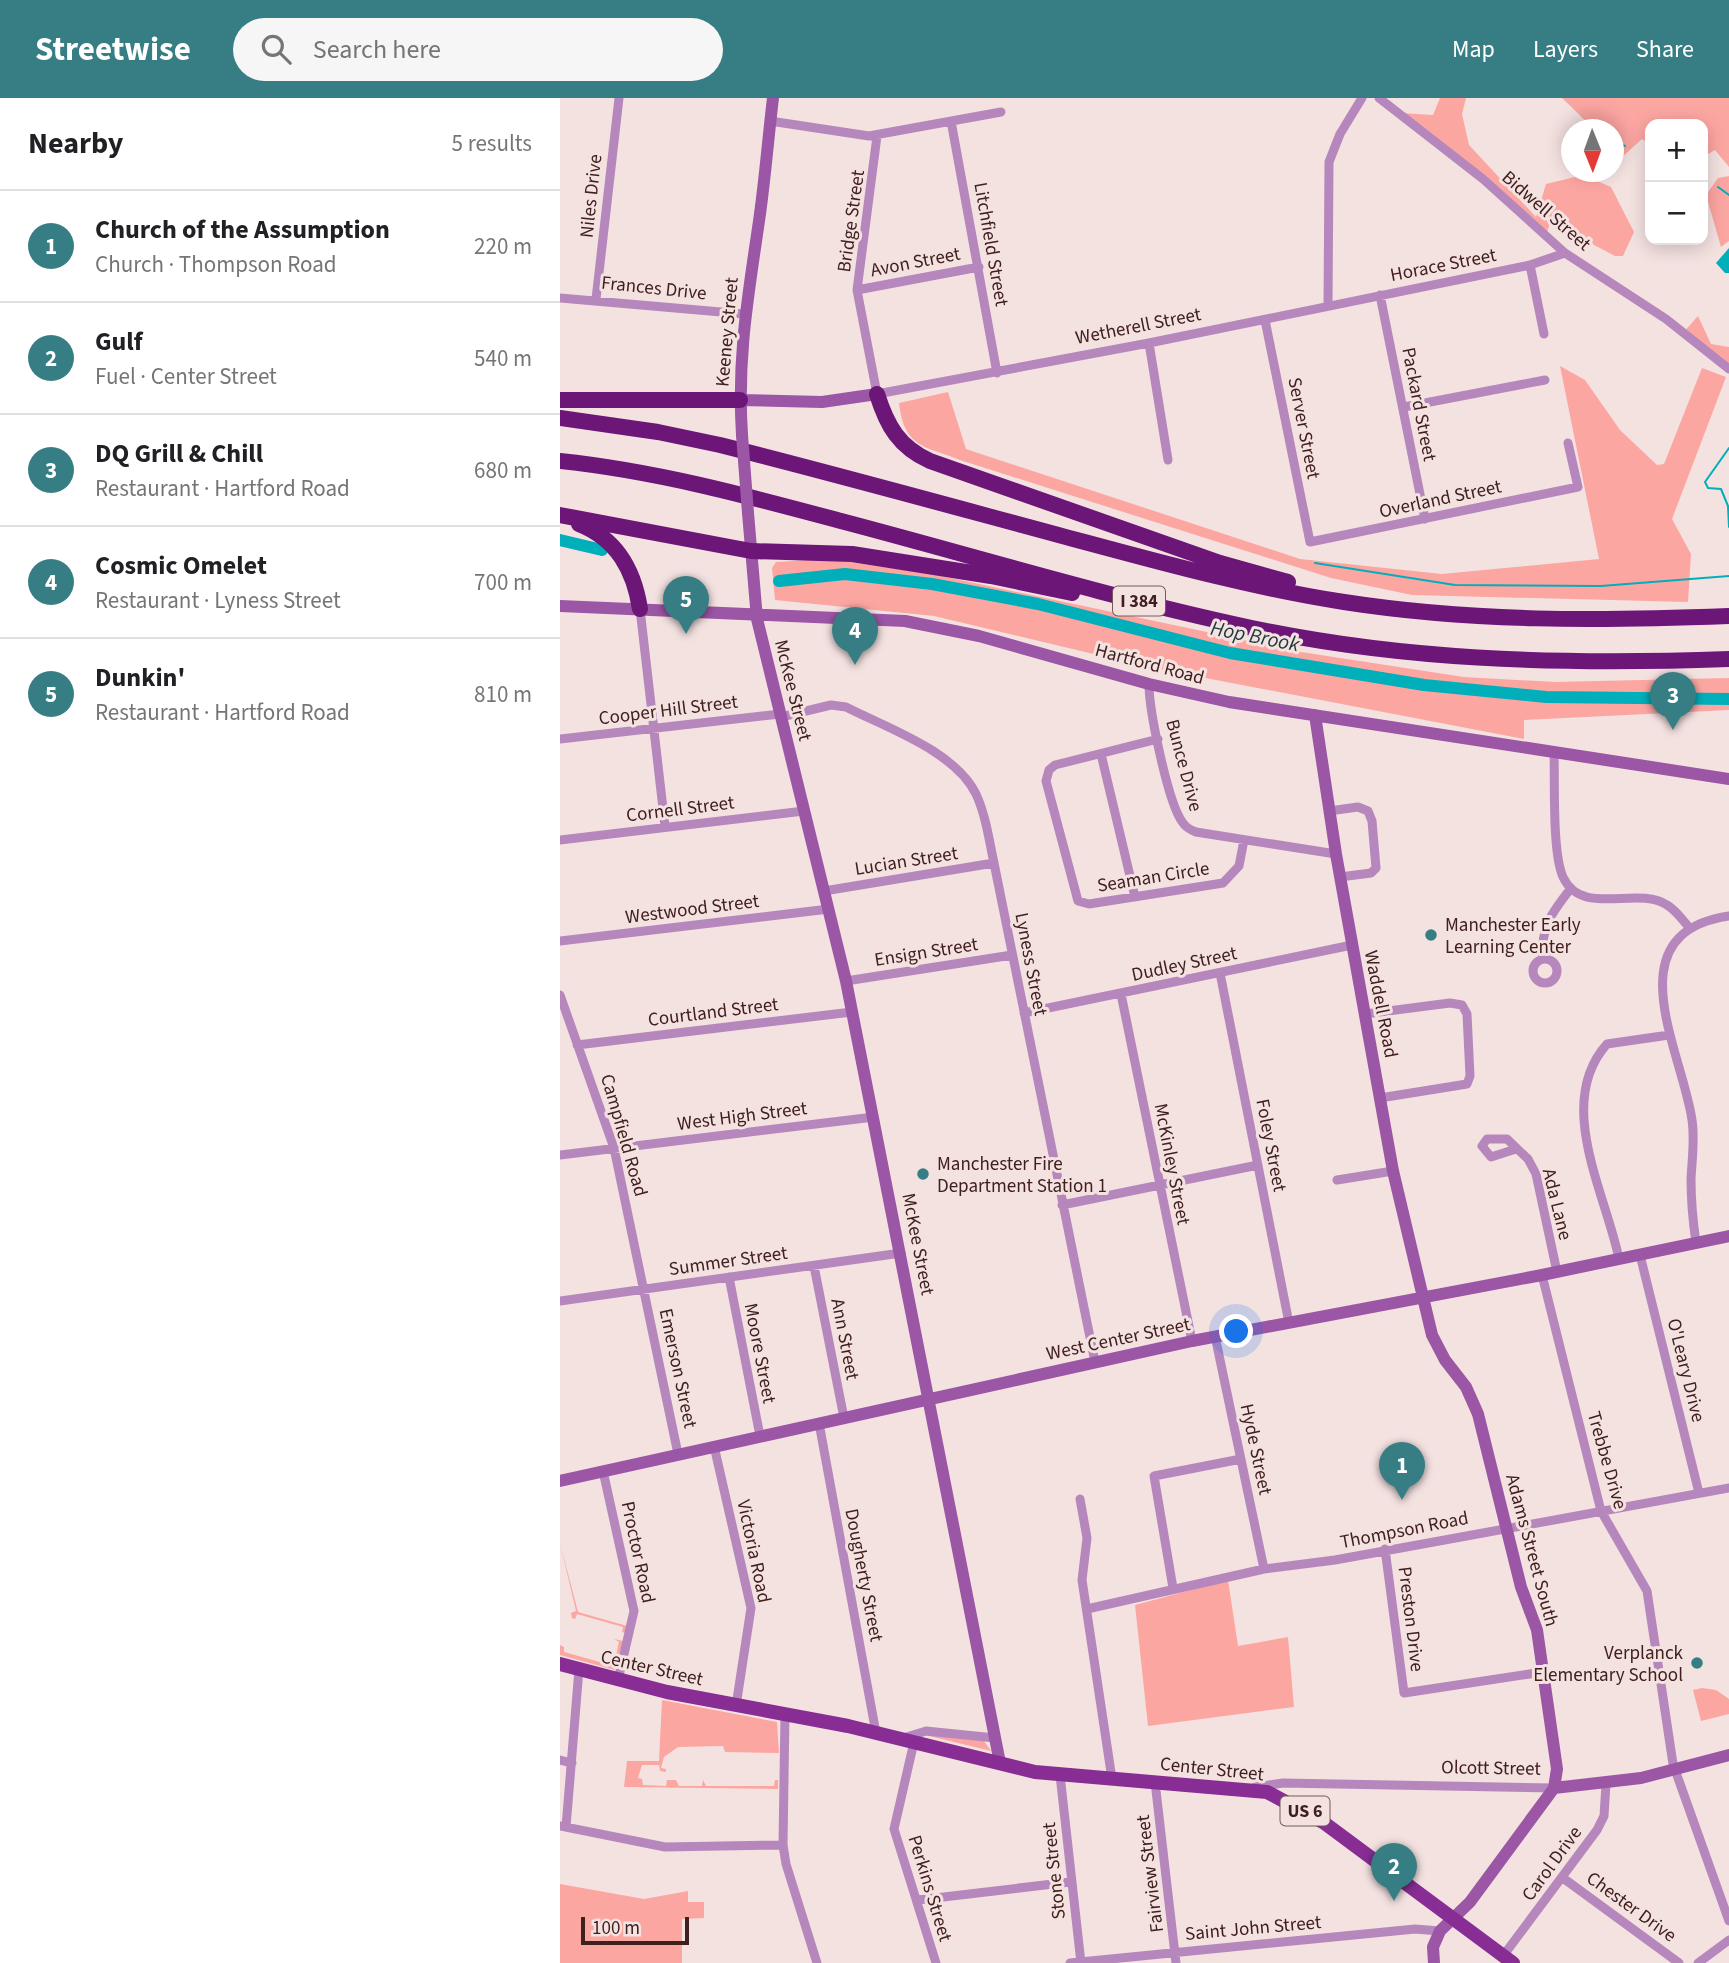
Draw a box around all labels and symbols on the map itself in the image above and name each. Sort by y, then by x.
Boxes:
north arrow [1561,119,1624,182]
street label: Niles Drive [574,153,609,239]
street label: Bidwell Street [1495,165,1597,258]
street label: Bridge Street [831,168,872,274]
street label: Litchfield Street [966,180,1015,309]
street label: Avon Street [868,240,963,284]
street label: Horace Street [1388,242,1499,289]
street label: Frances Drive [600,270,708,307]
street label: Keeney Street [709,276,746,388]
street label: Wetherell Street [1073,301,1204,352]
street label: Packard Street [1394,345,1443,464]
street label: Server Street [1280,375,1327,482]
street label: Overland Street [1377,473,1504,526]
pin: 5 [663,576,709,634]
road number: I 384 [1113,587,1165,616]
pin: 4 [832,607,878,665]
water label: Hop Brook [1208,613,1303,659]
street label: McKee Street [767,637,818,744]
street label: Hartford Road [1092,637,1207,692]
pin: 3 [1650,672,1696,730]
street label: Cooper Hill Street [597,688,740,732]
street label: Bunce Drive [1158,716,1209,815]
street label: Cornell Street [625,789,736,830]
street label: Lucian Street [853,840,960,883]
street label: Seaman Circle [1095,855,1211,900]
street label: Westwood Street [624,888,761,931]
street label: Lyness Street [1007,910,1054,1019]
place label: Manchester Early Learning Center [1445,912,1581,961]
marker: Manchester Early Learning Center [1423,927,1439,943]
street label: Ensign Street [873,931,980,974]
street label: Dudley Street [1129,940,1240,989]
street label: Waddell Road [1357,948,1404,1060]
street label: Courtland Street [646,991,781,1034]
street label: Campfield Road [593,1071,654,1200]
street label: West High Street [676,1095,809,1138]
street label: Foley Street [1248,1097,1293,1195]
street label: McKinley Street [1147,1101,1197,1228]
place label: Manchester Fire Department Station 1 [937,1151,1107,1200]
marker: Manchester Fire Department Station 1 [915,1166,931,1182]
street label: Ada Lane [1535,1166,1578,1243]
street label: McKee Street [894,1191,941,1298]
street label: Summer Street [667,1240,790,1283]
street label: Ann Street [823,1296,866,1383]
street label: Moore Street [737,1301,783,1406]
street label: Emerson Street [652,1306,704,1431]
street label: West Center Street [1044,1311,1193,1368]
your location [1219,1314,1253,1348]
street label: O'Leary Drive [1660,1316,1711,1425]
street label: Hyde Street [1233,1401,1278,1498]
street label: Trebbe Drive [1580,1408,1633,1512]
pin: 1 [1379,1442,1425,1500]
street label: Adams Street South [1498,1471,1565,1630]
street label: Victoria Road [729,1497,778,1605]
street label: Proctor Road [614,1499,662,1606]
street label: Thompson Road [1338,1505,1471,1556]
street label: Dougherty Street [837,1506,890,1645]
street label: Preston Drive [1391,1565,1430,1673]
place label: Verplanck Elementary School [1533,1640,1684,1689]
street label: Center Street [598,1644,706,1693]
marker: Verplanck Elementary School [1689,1655,1705,1671]
street label: Center Street [1159,1751,1266,1788]
street label: Olcott Street [1441,1754,1542,1783]
road number: US 6 [1280,1796,1330,1826]
street label: Fairview Street [1130,1813,1171,1934]
street label: Stone Street [1036,1820,1073,1921]
street label: Carol Drive [1516,1821,1589,1907]
street label: Perkins Street [901,1832,959,1946]
pin: 2 [1371,1843,1417,1901]
street label: Chester Drive [1581,1865,1682,1949]
street label: Saint John Street [1184,1909,1323,1948]
scale bar [581,1914,690,1946]

